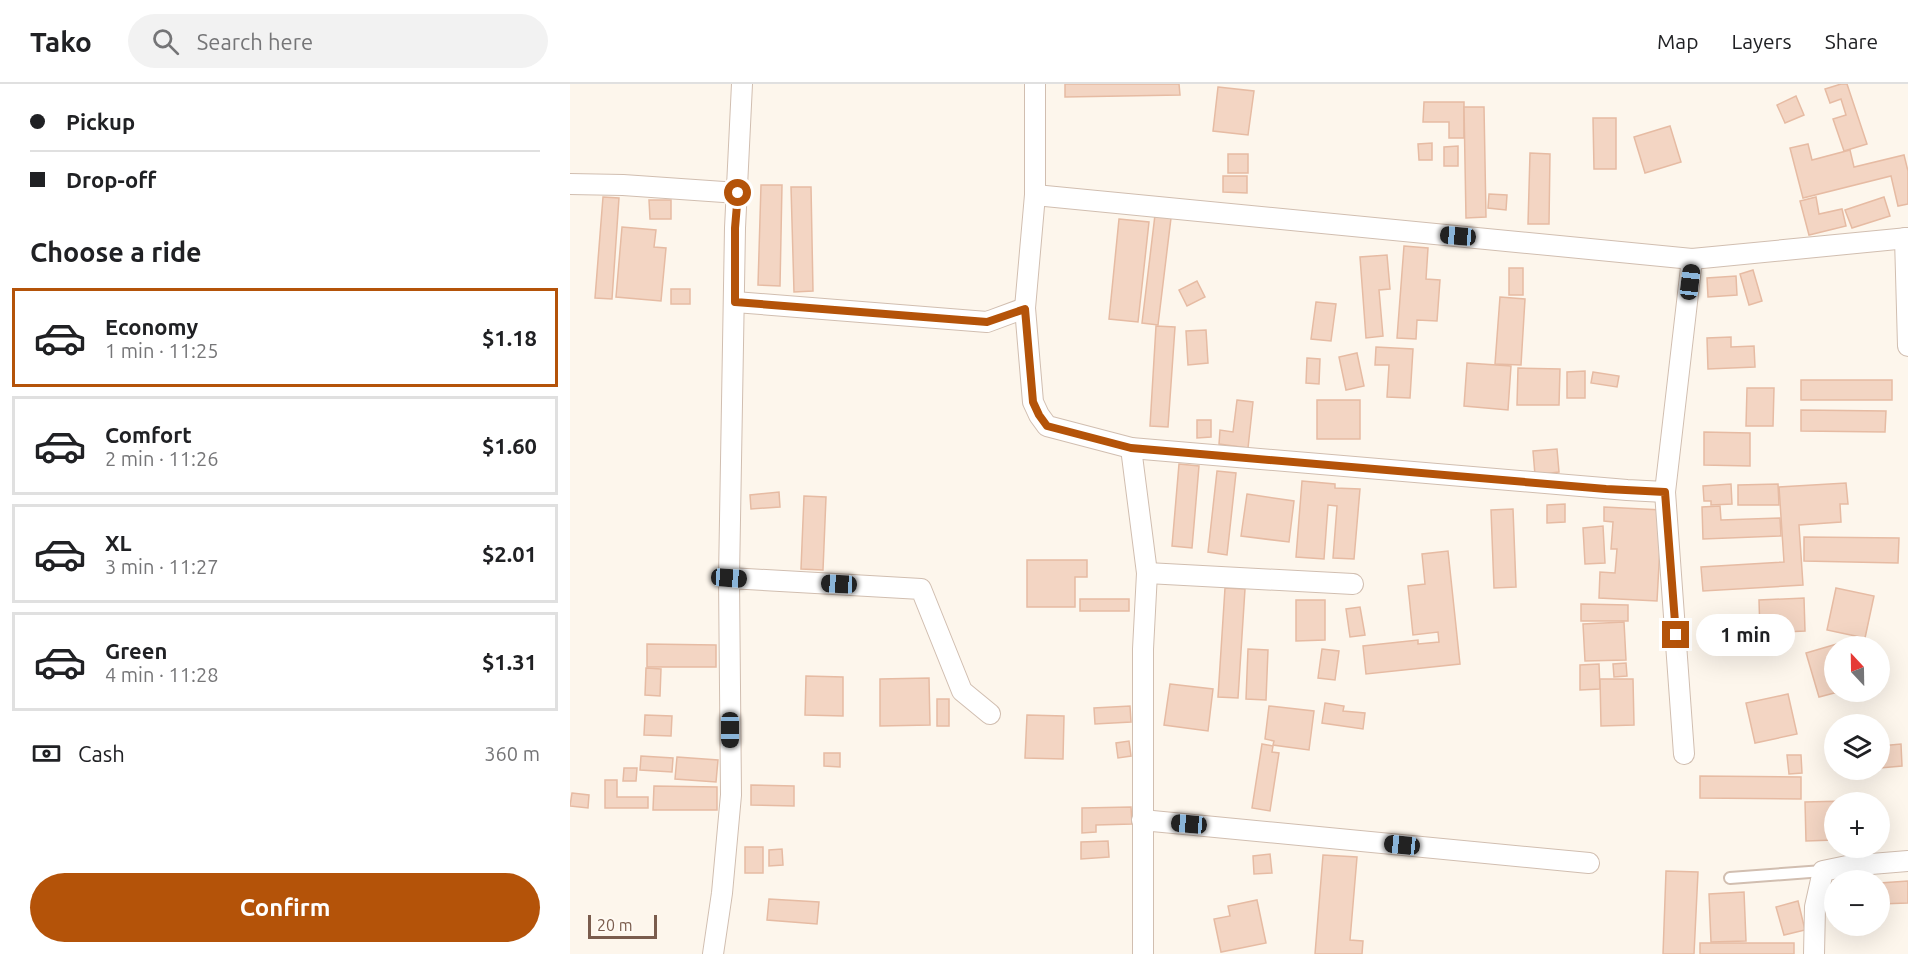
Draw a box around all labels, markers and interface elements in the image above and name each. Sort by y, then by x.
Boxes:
search box [128,14,548,68]
icon: search [149,25,182,58]
text: Tako [30,26,92,57]
text: Search here [197,29,313,54]
text: Map [1657,29,1698,53]
text: Layers [1731,29,1792,53]
text: Share [1825,29,1878,53]
text: Pickup [66,109,135,134]
text: Drop-off [66,167,156,192]
route start [724,179,751,206]
car [1439,225,1477,247]
text: Choose a ride [30,237,202,267]
car [1679,263,1701,301]
icon: car [33,311,87,365]
text: Economy [105,314,198,339]
text: $1.18 [482,325,537,350]
text: 1 min · 11:25 [105,339,219,362]
icon: car [33,419,87,473]
text: Comfort [105,422,192,447]
text: $1.60 [482,433,537,458]
text: 2 min · 11:26 [105,447,219,470]
icon: car [33,527,87,581]
text: XL [105,530,132,555]
text: $2.01 [482,541,537,566]
text: 3 min · 11:27 [105,555,219,578]
car [710,568,748,588]
car [821,574,857,594]
callout: 1 min [1697,614,1796,656]
route end [1662,621,1689,648]
text: 1 min [1720,623,1771,646]
icon: car [33,635,87,689]
north arrow [1824,636,1890,702]
map controls [1824,636,1890,936]
text: Green [105,638,167,663]
text: $1.31 [482,649,537,674]
text: 4 min · 11:28 [105,663,219,686]
car [721,712,739,748]
button: layers [1824,714,1890,780]
icon: cash [30,737,63,770]
text: Cash [78,741,125,766]
text: 360 m [484,742,540,765]
button: + [1824,792,1890,858]
car [1170,813,1208,835]
car [1383,834,1421,856]
button: − [1824,870,1890,936]
button: Confirm [30,873,540,942]
scale bar [588,912,657,940]
text: 20 m [597,916,633,934]

